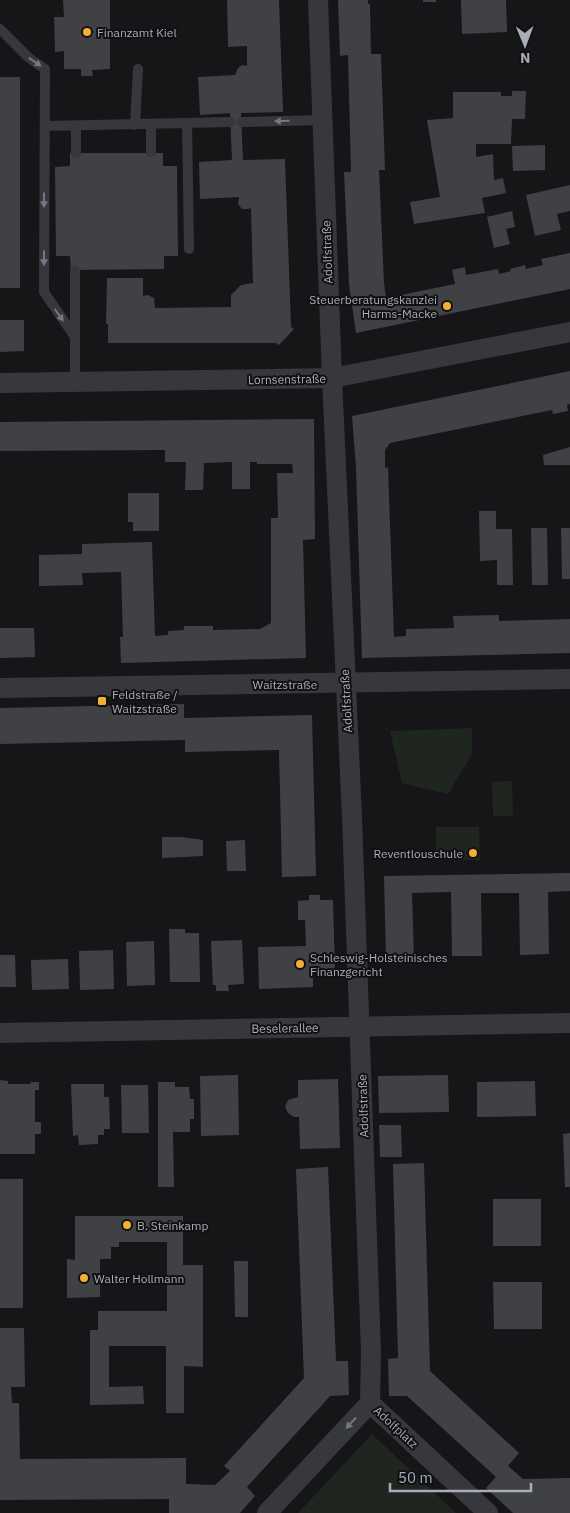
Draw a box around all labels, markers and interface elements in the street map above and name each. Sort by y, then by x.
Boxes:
north arrow [500,20,550,70]
place label: Finanzamt Kiel [97,25,177,40]
marker: Finanzamt Kiel [81,26,93,38]
text: N [520,49,530,67]
one-way arrow [28,58,42,67]
one-way arrow [273,117,289,125]
one-way arrow [40,192,48,208]
street label: Adolfstraße [318,220,336,284]
one-way arrow [40,250,48,266]
place label: Steuerberatungskanzlei Harms-Macke [309,292,437,321]
marker: Steuerberatungskanzlei Harms-Macke [441,300,453,312]
one-way arrow [54,308,64,321]
street label: Lornsenstraße [248,371,327,387]
street label: Adolfstraße [337,668,355,733]
street label: Waitzstraße [253,677,318,692]
place label: Feldstraße / Waitzstraße [112,687,178,716]
marker: Feldstraße / Waitzstraße [96,695,108,707]
place label: Reventlouschule [373,846,463,861]
marker: Reventlouschule [467,847,479,859]
place label: Schleswig-Holsteinisches Finanzgericht [310,950,448,979]
marker: Schleswig-Holsteinisches Finanzgericht [294,958,306,970]
street label: Beselerallee [251,1020,319,1036]
street label: Adolfstraße [354,1074,372,1138]
place label: B. Steinkamp [137,1218,208,1233]
marker: B. Steinkamp [121,1219,133,1231]
place label: Walter Hollmann [94,1271,184,1286]
marker: Walter Hollmann [78,1272,90,1284]
street label: Adolfplatz [371,1403,422,1452]
one-way arrow [345,1417,357,1429]
scale bar [390,1460,531,1492]
text: 50 m [398,1468,433,1487]

